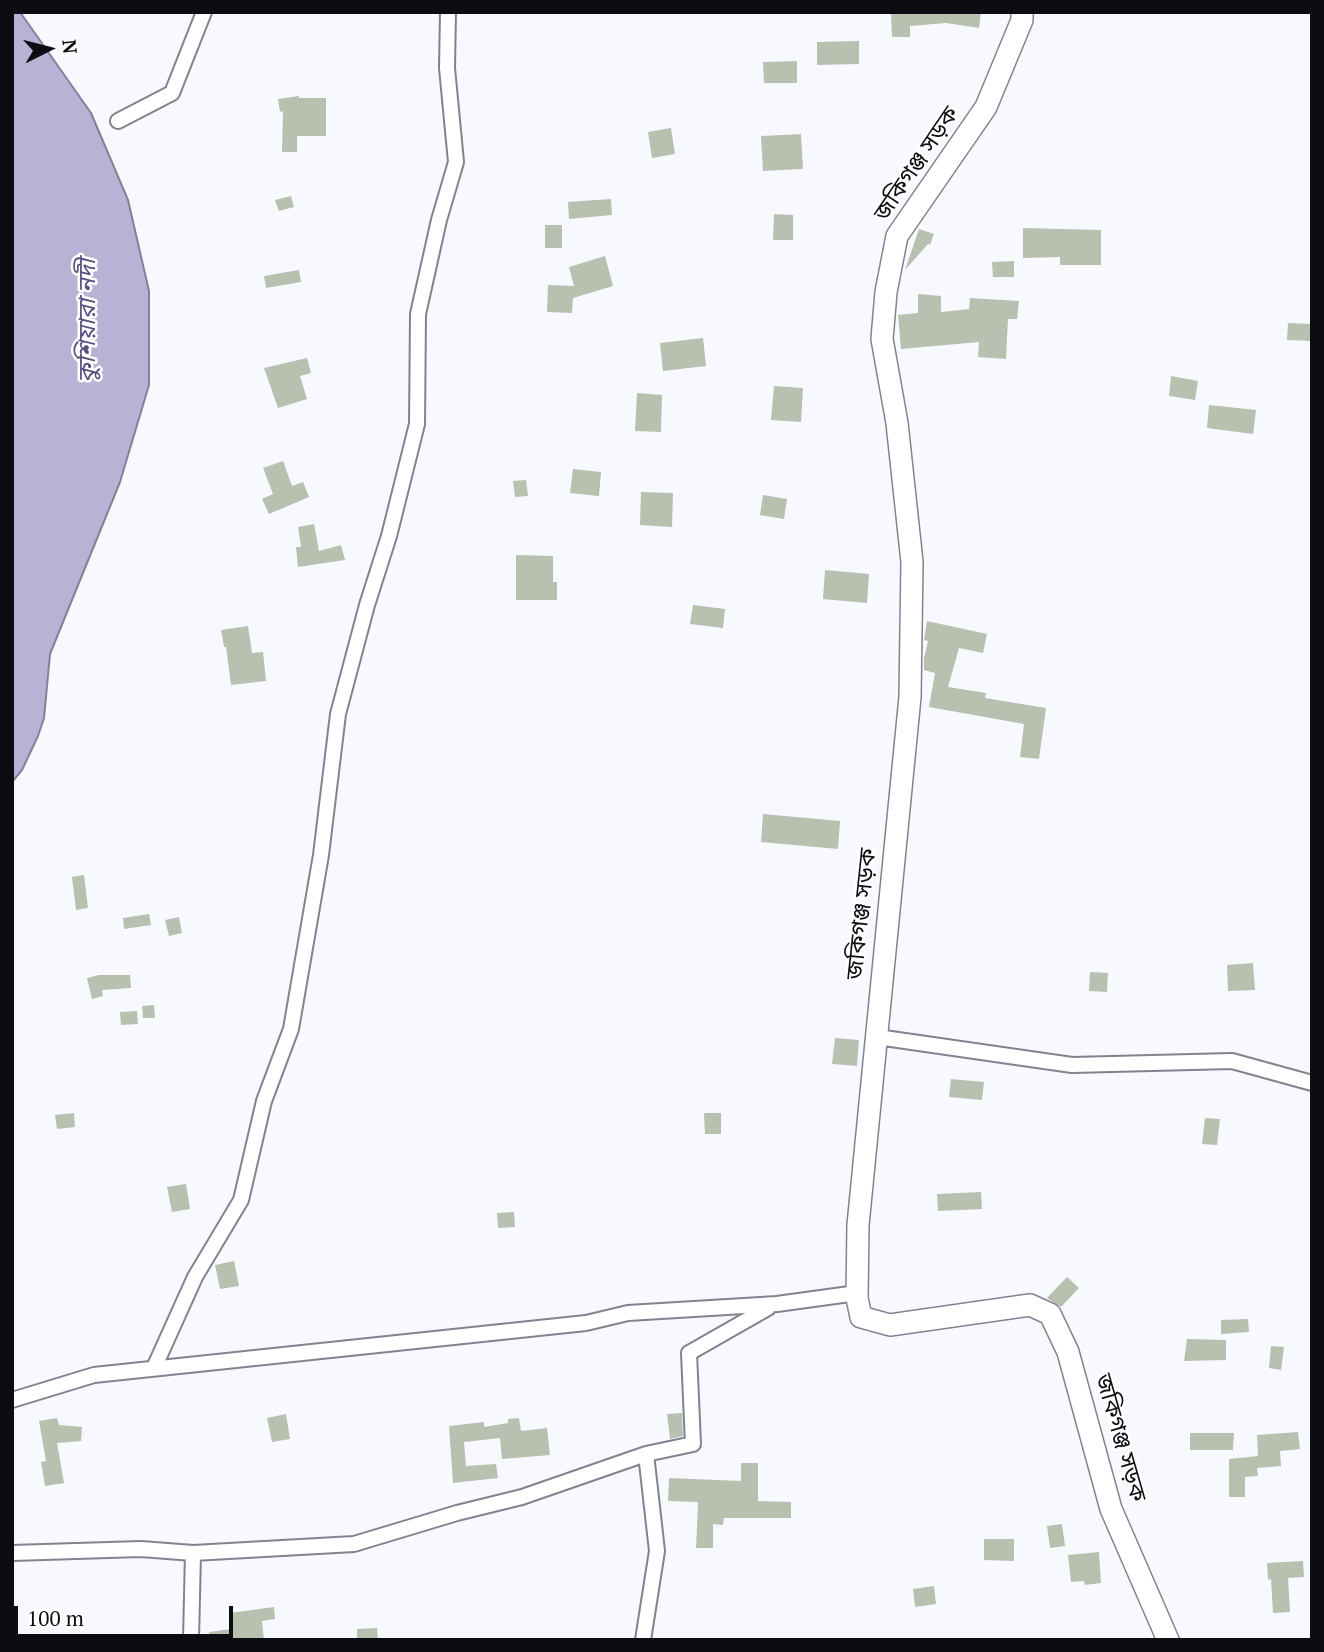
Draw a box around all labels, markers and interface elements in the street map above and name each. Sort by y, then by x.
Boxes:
north arrow [14,14,84,84]
text: N [57,38,84,55]
street label: জকিগঞ্জ সড়ক [869,102,965,226]
water label: কুশিয়ারা নদী [74,259,102,383]
street label: জকিগঞ্জ সড়ক [841,847,883,981]
street label: জকিগঞ্জ সড়ক [1089,1371,1151,1505]
scale bar [18,1592,236,1636]
text: 100 m [27,1604,84,1632]

